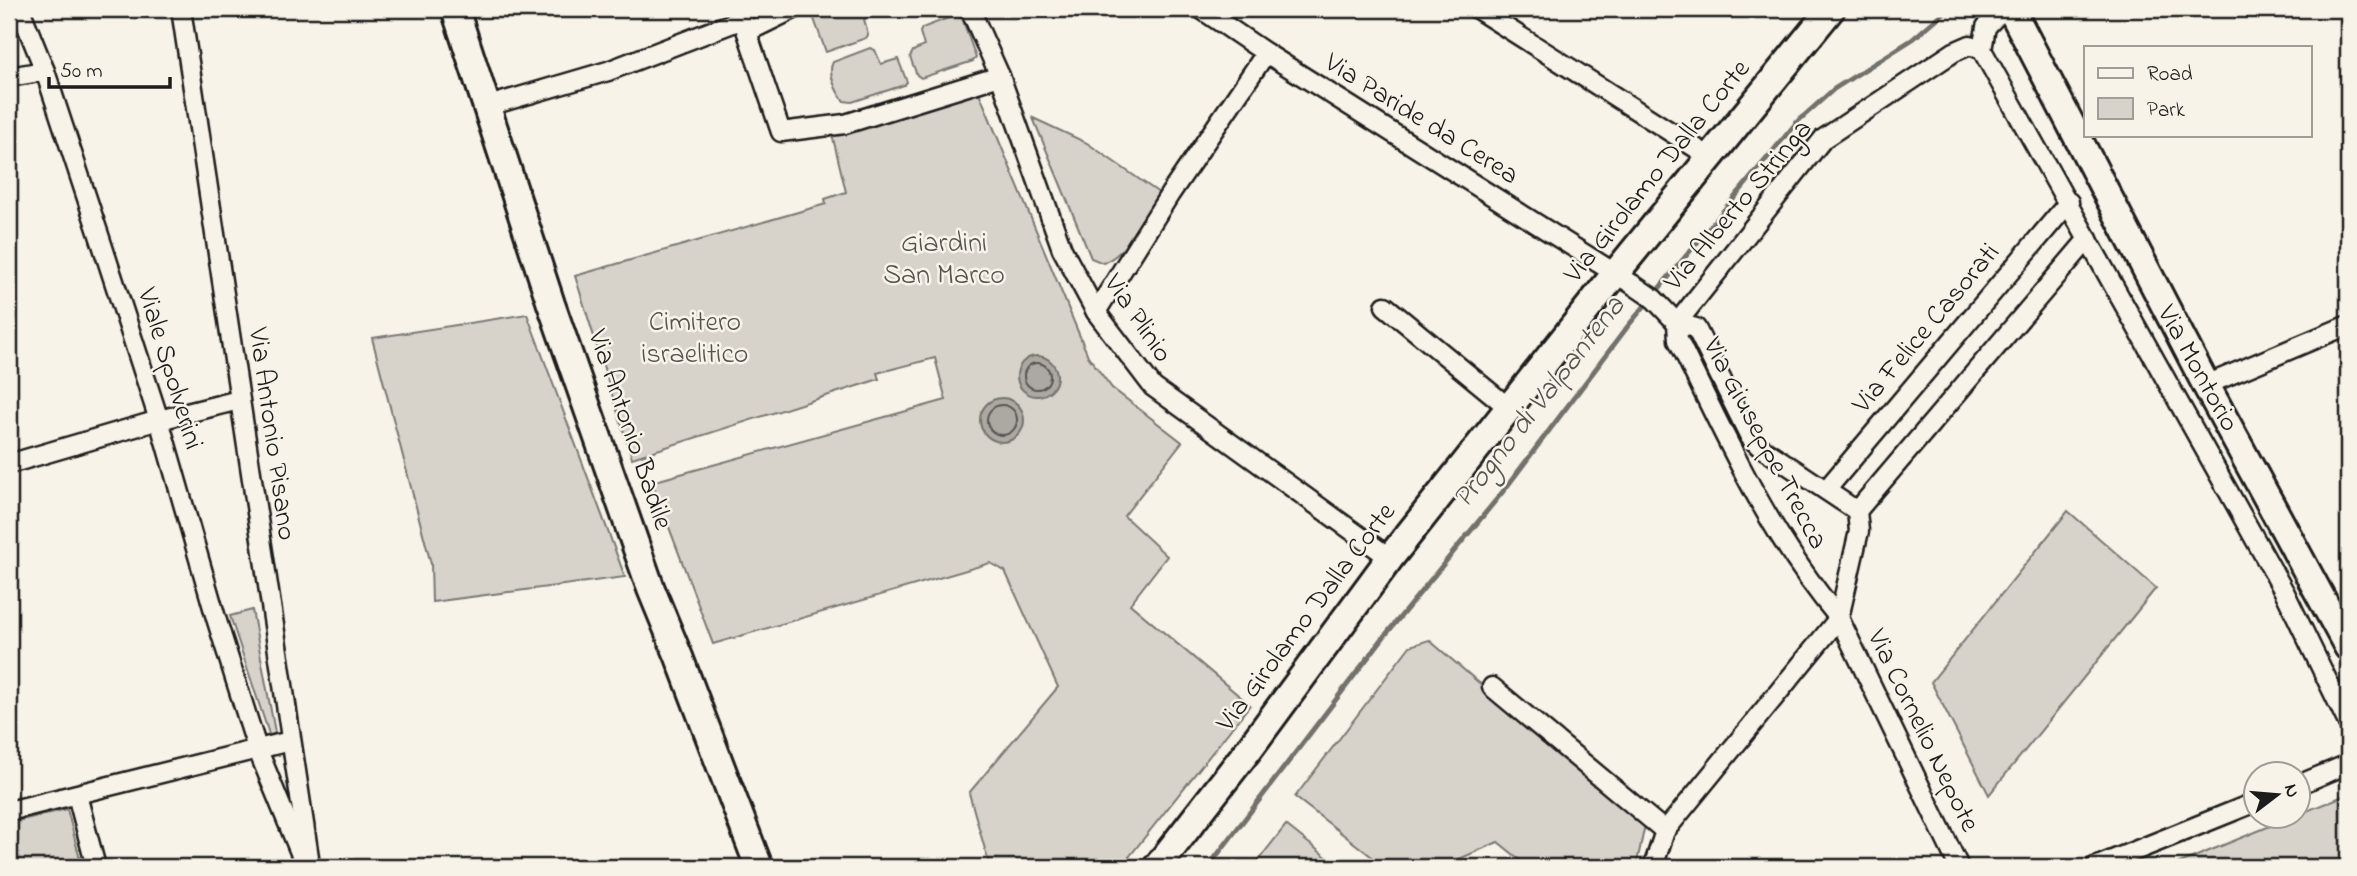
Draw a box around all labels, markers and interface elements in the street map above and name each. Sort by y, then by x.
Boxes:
street label: Via Paride da Cerea [1315,43,1526,196]
scale bar [49,46,170,90]
legend [2084,46,2312,136]
street label: Via Girolamo Dalla Corte [1554,51,1762,294]
text: 50 m [60,57,103,87]
text: Road [2147,60,2193,90]
text: Park [2147,96,2186,126]
street label: Via Alberto Stringa [1654,111,1823,302]
park label: Giardini San Marco [883,224,1005,297]
street label: Via Felice Casorati [1843,235,2011,424]
street label: Via Plinio [1092,266,1182,372]
street label: Viale Spolverini [125,282,213,455]
water label: Progno di Valpantena [1443,287,1637,519]
street label: Via Montorio [2145,297,2249,440]
park label: Cimitero israelitico [642,303,748,376]
street label: Via Antonio Pisano [236,324,306,543]
street label: Via Antonio Badile [575,324,683,536]
street label: Via Giuseppe Trecca [1690,330,1837,557]
street label: Via Girolamo Dalla Corte [1206,494,1407,742]
street label: Via Cornelio Nepote [1855,622,1989,840]
north arrow [2242,760,2312,830]
text: N [2276,781,2306,801]

